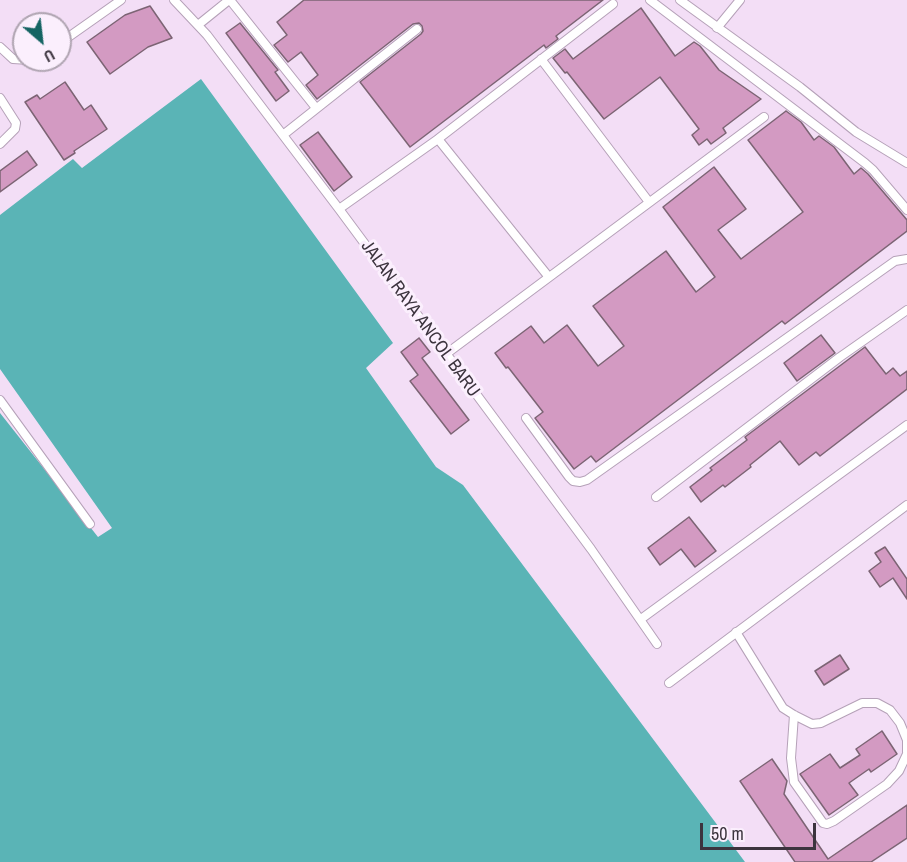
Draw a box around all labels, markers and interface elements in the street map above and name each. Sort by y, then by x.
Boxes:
north arrow [12,12,72,72]
text: U [40,44,59,68]
street label: JALAN RAYA ANCOL BARU [356,237,484,401]
scale bar [703,811,818,849]
text: 50 m [711,821,744,846]

